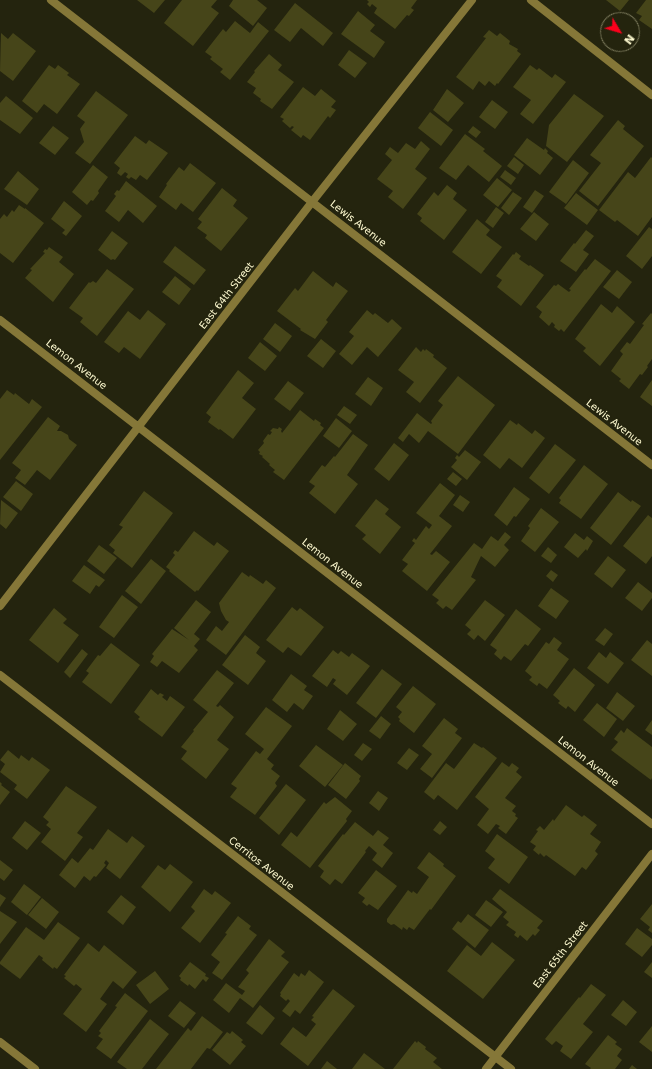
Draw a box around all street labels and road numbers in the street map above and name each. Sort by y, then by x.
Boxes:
street label: Lewis Avenue [327,198,389,250]
street label: East 64th Street [197,260,257,332]
street label: Lemon Avenue [43,337,109,393]
street label: Lewis Avenue [583,397,645,449]
street label: Lemon Avenue [299,536,365,592]
street label: Lemon Avenue [555,734,621,790]
street label: Cerritos Avenue [226,835,296,893]
street label: East 65th Street [531,919,591,991]

